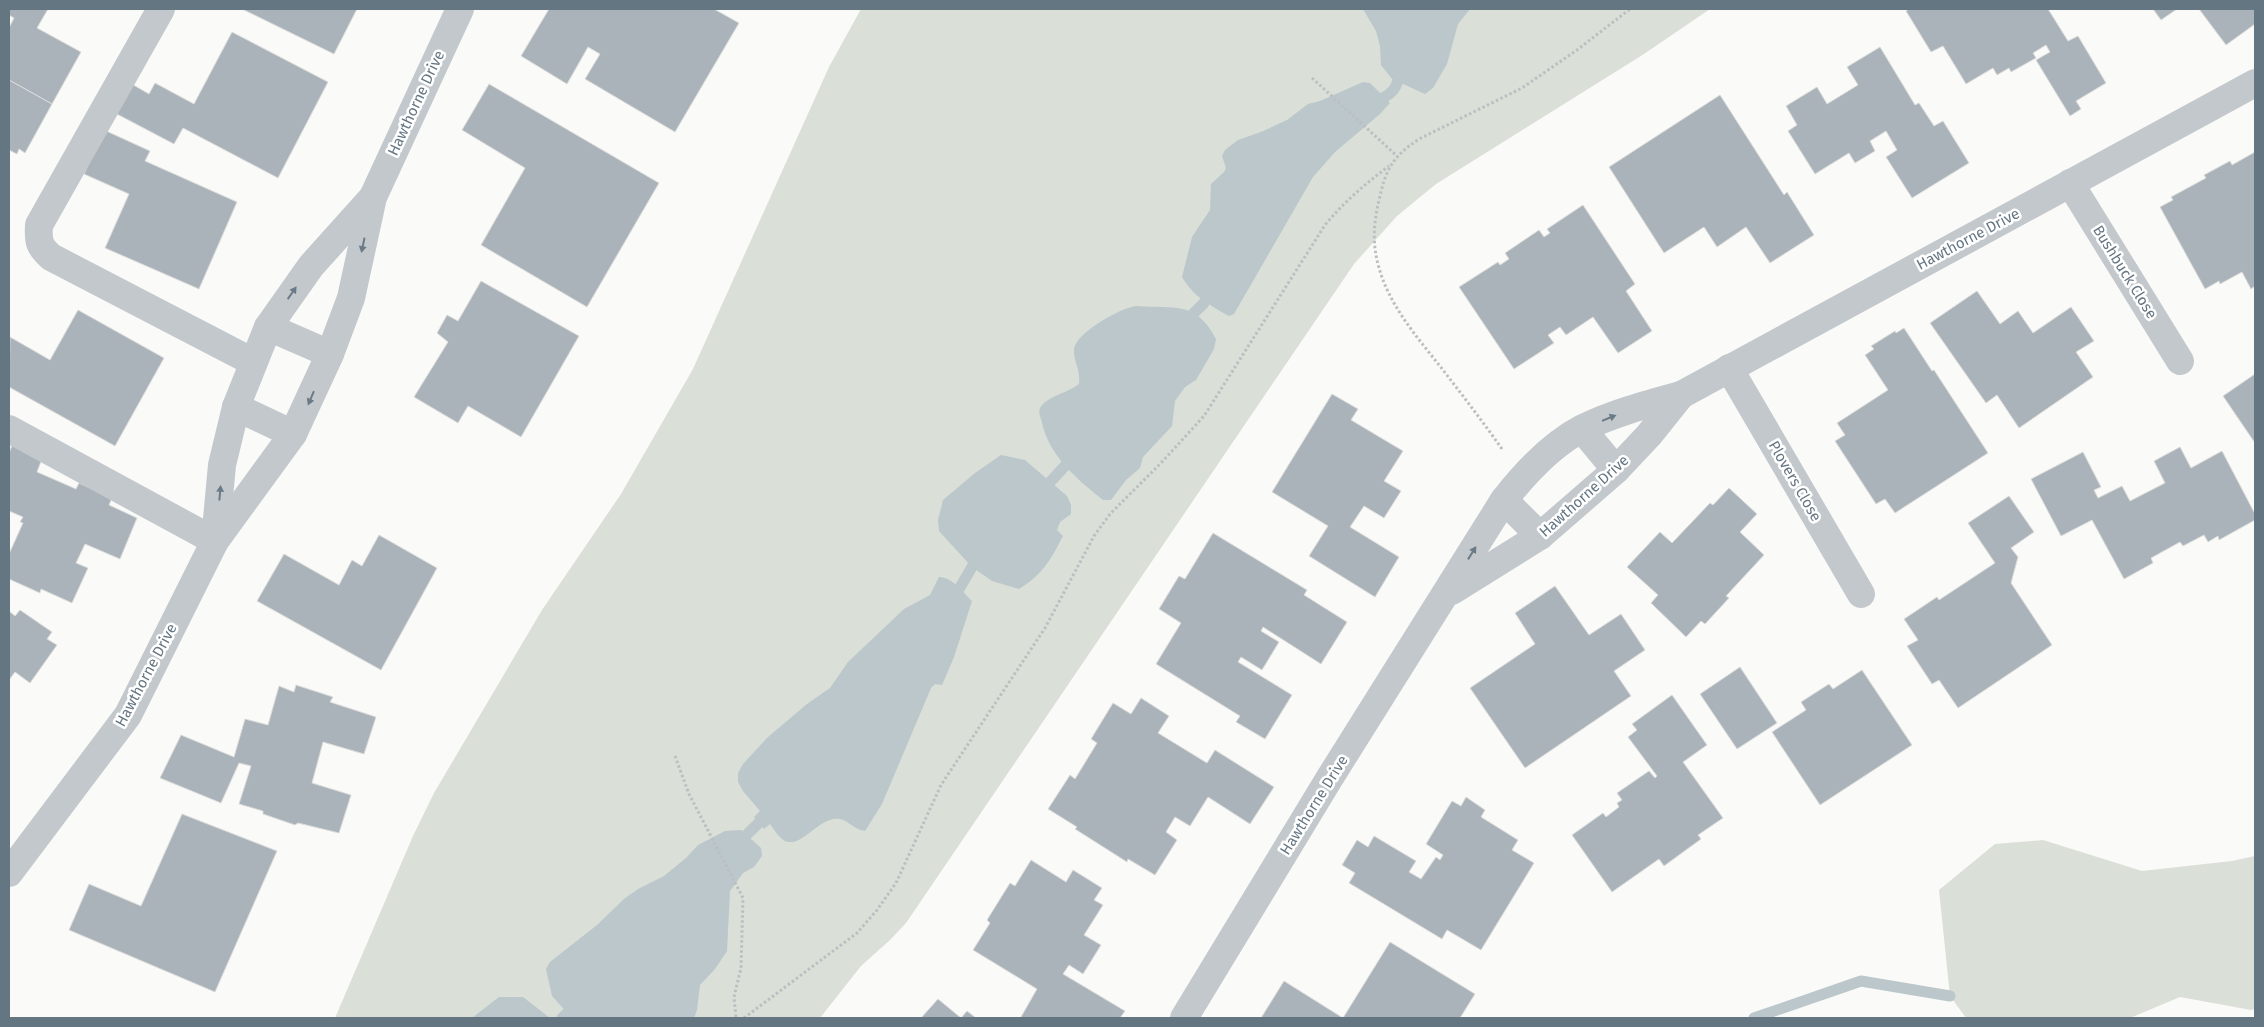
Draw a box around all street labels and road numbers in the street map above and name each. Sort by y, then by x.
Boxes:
street label: Hawthorne Drive [384,48,448,158]
street label: Hawthorne Drive [1913,204,2023,274]
street label: Bushbuck Close [2089,222,2161,322]
street label: Plovers Close [1765,437,1825,525]
street label: Hawthorne Drive [1536,451,1632,541]
street label: Hawthorne Drive [111,620,181,730]
street label: Hawthorne Drive [1276,752,1352,858]

